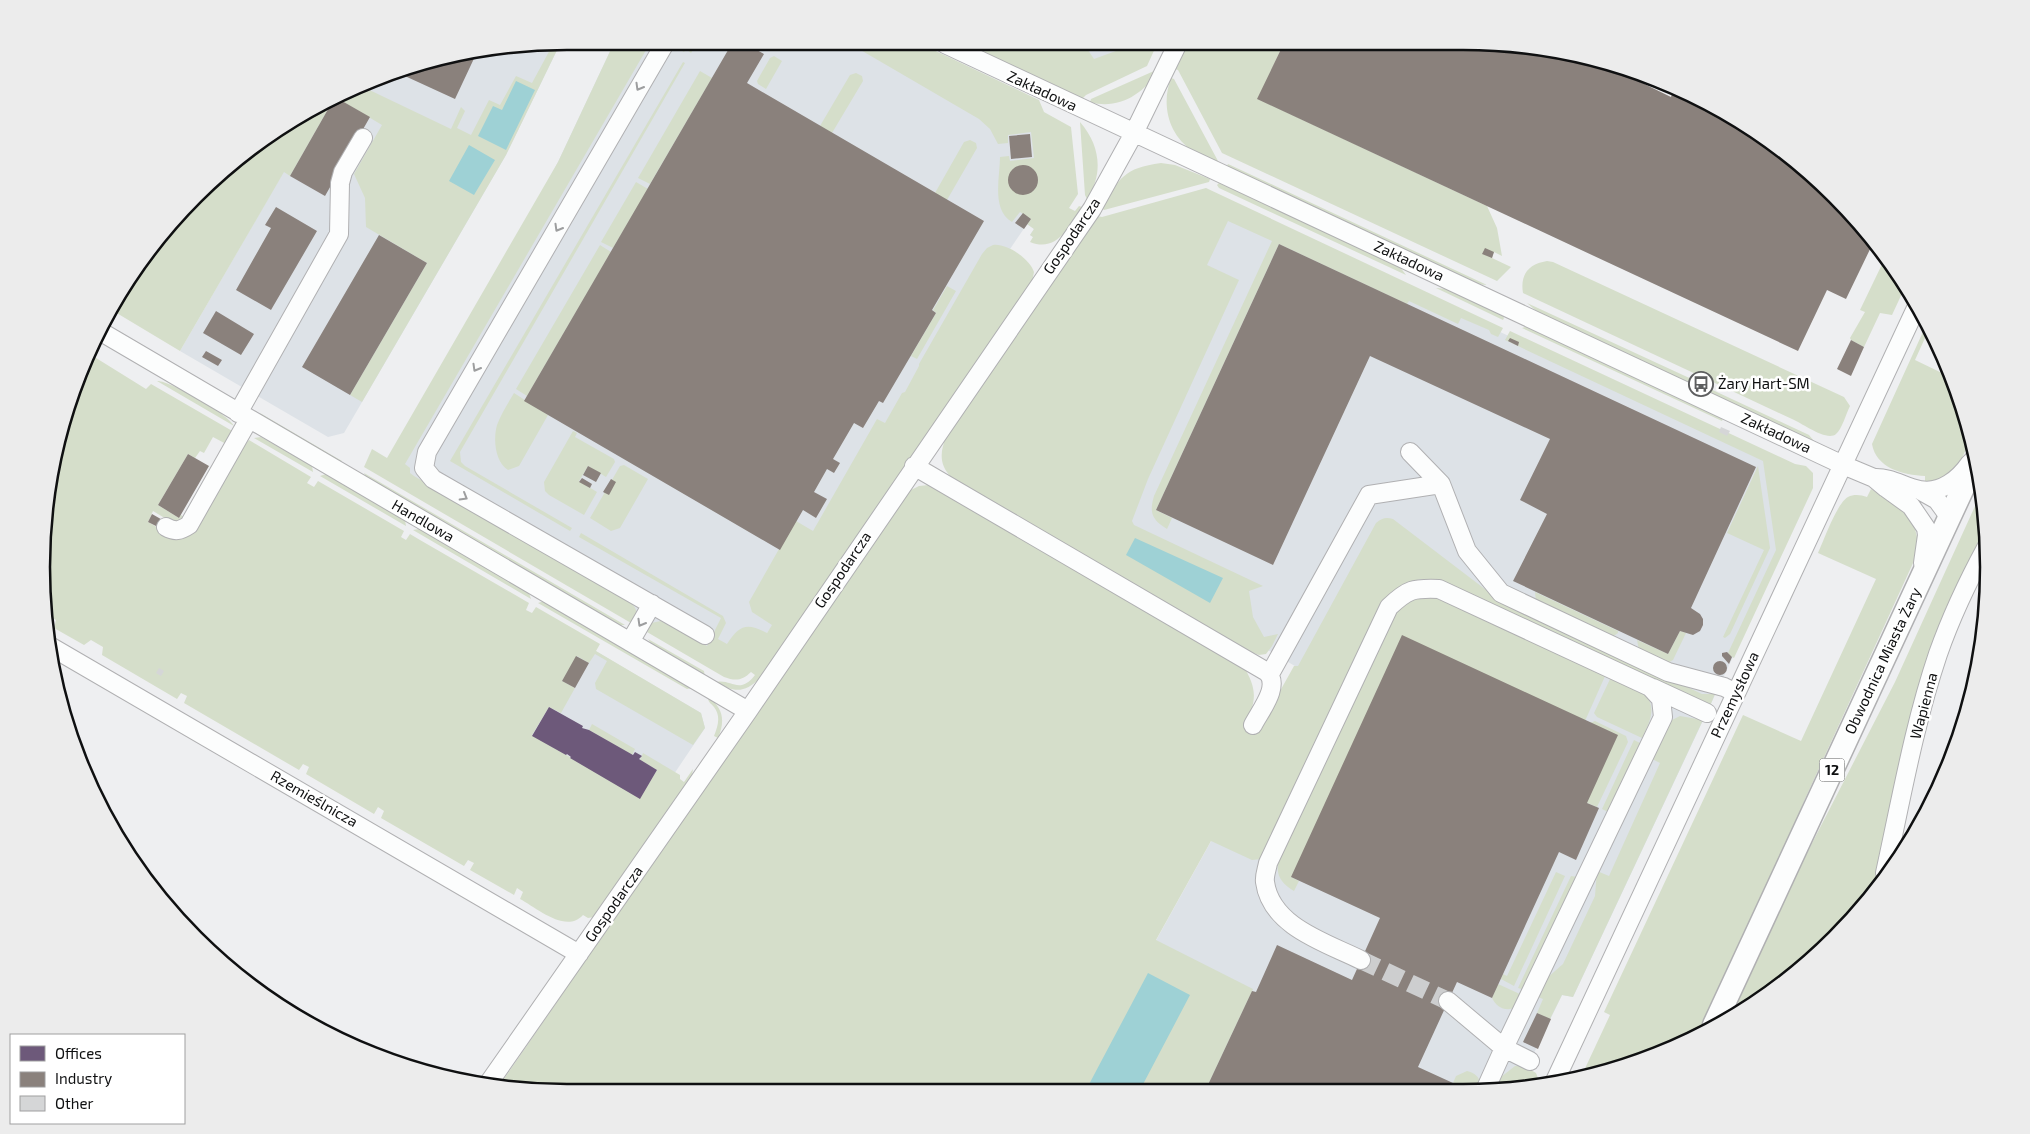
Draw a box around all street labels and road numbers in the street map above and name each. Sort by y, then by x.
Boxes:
street label: Zakładowa [1005,66,1080,114]
street label: Gospodarcza [1039,194,1103,277]
street label: Zakładowa [1372,236,1447,284]
street label: Zakładowa [1739,408,1814,456]
street label: Handlowa [389,495,458,545]
street label: Gospodarcza [810,528,874,611]
street label: Obwodnica Miasta Żary [1840,584,1924,737]
street label: Przemysłowa [1706,649,1762,741]
street label: Wapienna [1905,670,1941,741]
road number: 12 [1820,758,1844,782]
street label: Rzemieślnicza [268,766,361,830]
street label: Gospodarcza [580,862,646,945]

